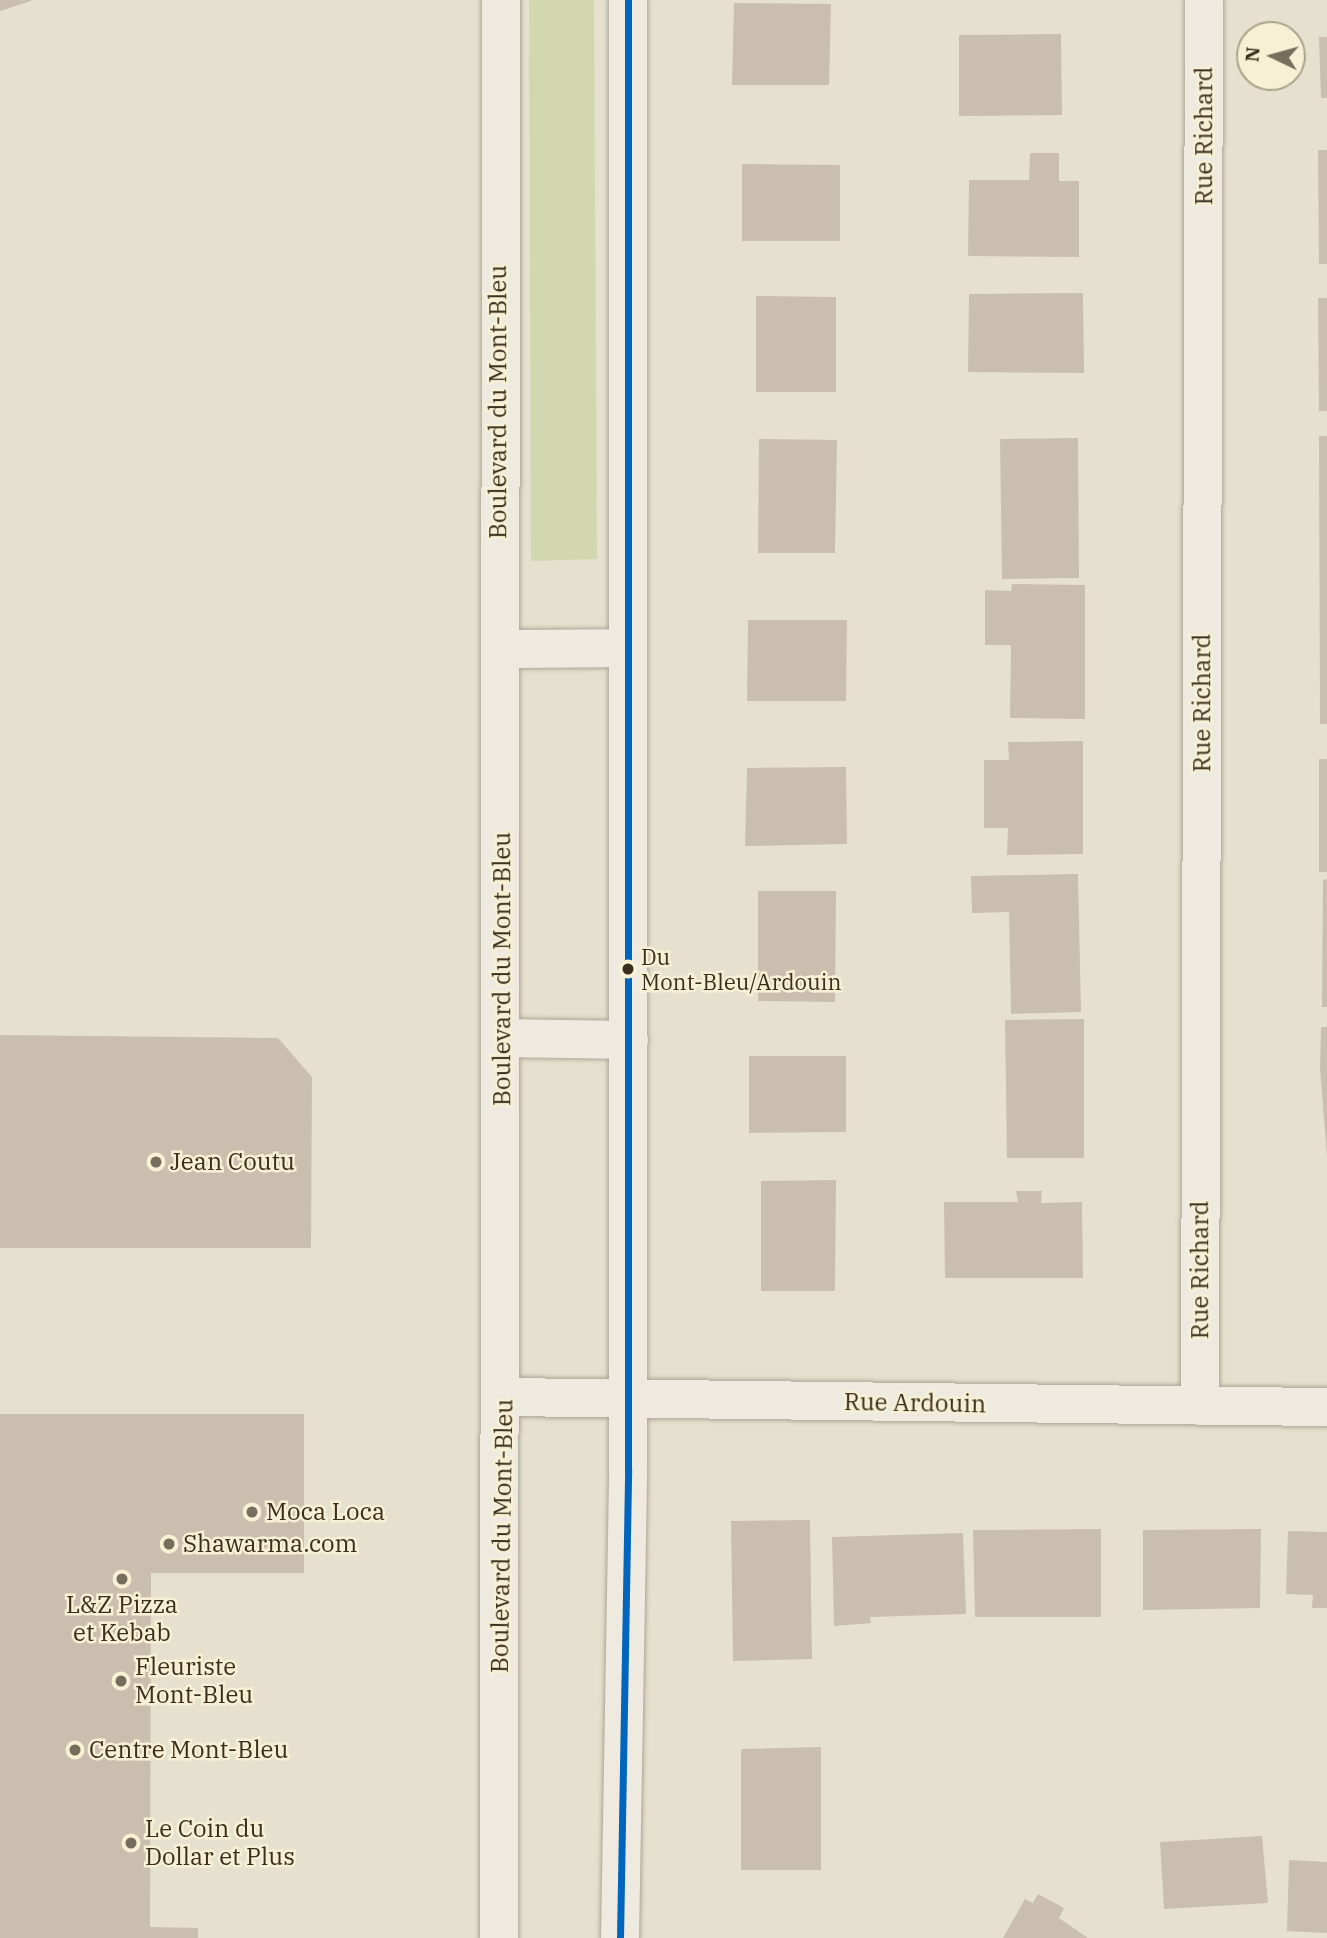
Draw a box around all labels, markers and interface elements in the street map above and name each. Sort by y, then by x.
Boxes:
north arrow [1236,21,1306,91]
text: N [1239,46,1265,63]
street label: Rue Richard [1190,67,1218,205]
street label: Boulevard du Mont-Bleu [484,265,512,539]
street label: Rue Richard [1188,634,1216,772]
street label: Boulevard du Mont-Bleu [488,832,516,1106]
place label: Du Mont-Bleu/Ardouin [641,943,842,995]
marker: Du Mont-Bleu/Ardouin [621,962,635,976]
place label: Jean Coutu [170,1148,295,1176]
marker: Jean Coutu [148,1154,164,1170]
street label: Rue Richard [1186,1201,1214,1339]
street label: Rue Ardouin [844,1387,986,1419]
street label: Boulevard du Mont-Bleu [485,1399,519,1673]
place label: Moca Loca [266,1498,385,1526]
marker: Moca Loca [244,1504,260,1520]
place label: Shawarma.com [183,1530,357,1558]
marker: Shawarma.com [161,1536,177,1552]
marker: L&Z Pizza et Kebab [114,1571,130,1587]
place label: L&Z Pizza et Kebab [66,1591,178,1647]
place label: Fleuriste Mont-Bleu [135,1653,253,1709]
marker: Fleuriste Mont-Bleu [113,1673,129,1689]
place label: Centre Mont-Bleu [89,1736,288,1764]
marker: Centre Mont-Bleu [67,1742,83,1758]
place label: Le Coin du Dollar et Plus [145,1815,295,1871]
marker: Le Coin du Dollar et Plus [123,1835,139,1851]

